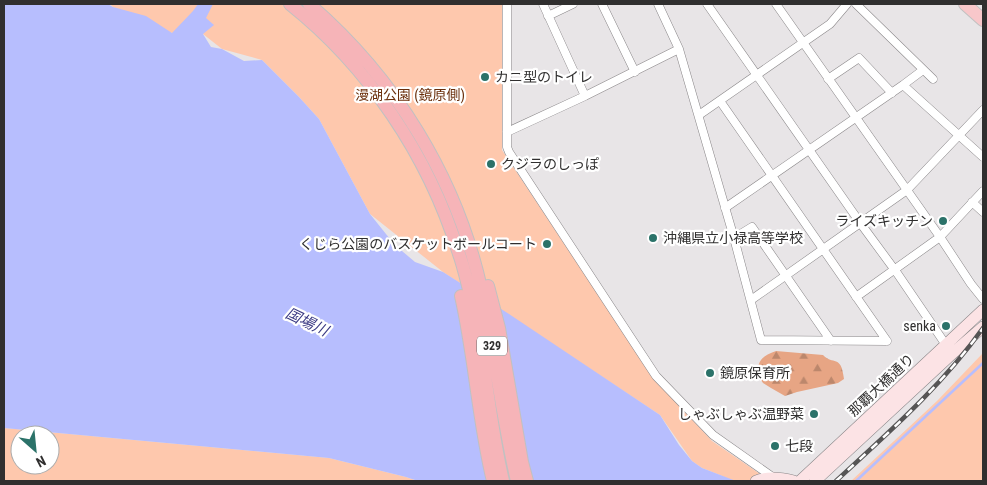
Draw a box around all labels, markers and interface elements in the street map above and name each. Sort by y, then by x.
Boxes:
place label: カニ型のトイレ [495,69,593,85]
marker: カニ型のトイレ [479,71,491,83]
park label: 漫湖公園 (鏡原側) [355,87,465,104]
place label: クジラのしっぽ [501,156,599,172]
marker: クジラのしっぽ [485,158,497,170]
place label: ライズキッチン [835,213,933,229]
marker: ライズキッチン [937,215,949,227]
place label: 沖縄県立小禄高等学校 [663,230,803,246]
marker: 沖縄県立小禄高等学校 [647,232,659,244]
place label: くじら公園のバスケットボールコート [299,236,537,252]
marker: くじら公園のバスケットボールコート [541,238,553,250]
water label: 国場川 [283,304,333,341]
place label: senka [903,318,936,334]
marker: senka [940,320,952,332]
road number: 329 [477,336,507,356]
street label: 那覇大橋通り [845,351,917,419]
place label: 鏡原保育所 [720,365,790,381]
marker: 鏡原保育所 [704,367,716,379]
place label: しゃぶしゃぶ温野菜 [678,406,804,422]
marker: しゃぶしゃぶ温野菜 [808,408,820,420]
north arrow [10,425,60,475]
place label: 七段 [785,438,813,454]
marker: 七段 [769,440,781,452]
text: N [33,453,48,471]

